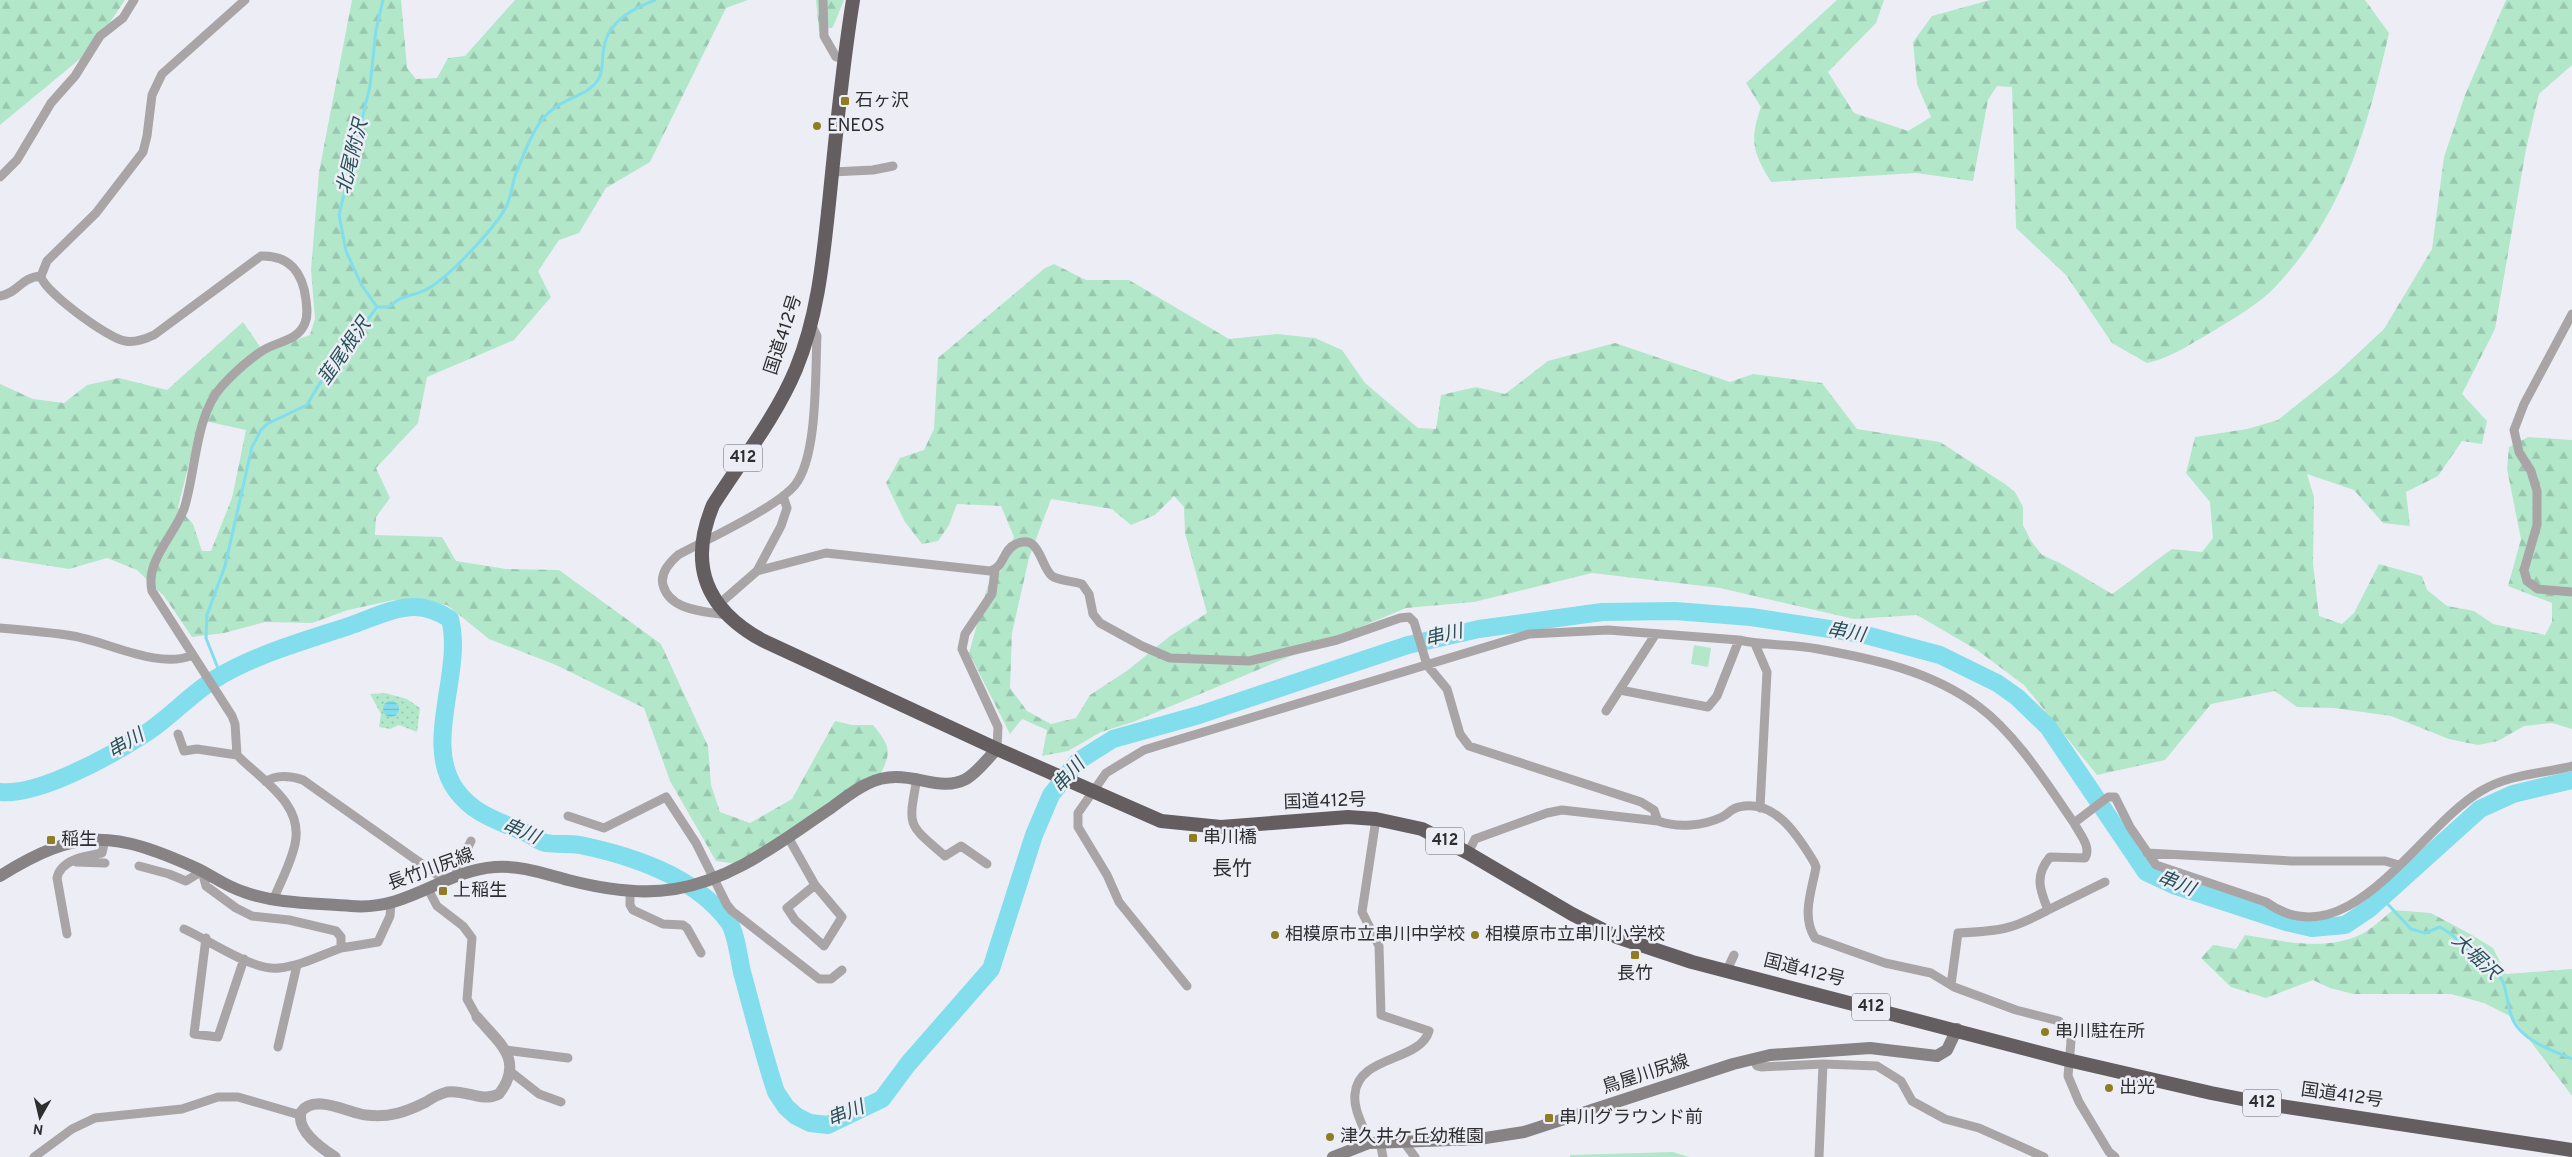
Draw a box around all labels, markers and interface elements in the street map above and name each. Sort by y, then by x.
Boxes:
place label: 石ヶ沢 [855,90,909,113]
marker: 石ヶ沢 [839,95,851,107]
water label: 北尾附沢 [332,114,375,197]
place label: ENEOS [827,115,885,138]
marker: ENEOS [811,120,823,132]
street label: 国道412号 [760,292,808,378]
water label: 韮尾根沢 [313,312,378,390]
road number: 412 [724,444,762,472]
water label: 串川 [1825,618,1869,648]
water label: 串川 [1423,620,1467,652]
water label: 串川 [104,723,150,764]
water label: 串川 [1047,752,1092,798]
street label: 国道412号 [1283,789,1367,815]
water label: 串川 [499,814,545,851]
place label: 串川橋 [1203,827,1257,850]
road number: 412 [1426,828,1464,854]
place label: 稲生 [61,829,97,852]
marker: 串川橋 [1187,832,1199,844]
marker: 稲生 [45,834,57,846]
street label: 長竹川尻線 [385,844,477,896]
district label: 長竹 [1212,857,1252,883]
water label: 串川 [2154,866,2200,903]
place label: 上稲生 [453,880,507,903]
marker: 上稲生 [437,885,449,897]
place label: 相模原市立串川中学校 [1285,924,1465,947]
place label: 相模原市立串川小学校 [1485,924,1665,947]
marker: 相模原市立串川中学校 [1269,929,1281,941]
marker: 相模原市立串川小学校 [1469,929,1481,941]
water label: 大堀沢 [2446,929,2506,987]
marker: 長竹 [1629,949,1641,961]
street label: 国道412号 [1761,950,1847,992]
place label: 長竹 [1617,963,1653,986]
road number: 412 [1852,994,1890,1020]
place label: 串川駐在所 [2055,1021,2145,1044]
marker: 串川駐在所 [2039,1026,2051,1038]
street label: 鳥屋川尻線 [1600,1050,1692,1100]
place label: 出光 [2119,1077,2155,1100]
street label: 国道412号 [2299,1079,2385,1113]
marker: 出光 [2103,1082,2115,1094]
road number: 412 [2243,1090,2281,1116]
north arrow [15,1092,65,1142]
water label: 串川 [824,1095,870,1132]
place label: 串川グラウンド前 [1559,1107,1703,1130]
marker: 串川グラウンド前 [1543,1112,1555,1124]
text: N [32,1119,45,1138]
place label: 津久井ケ丘幼稚園 [1340,1126,1484,1149]
marker: 津久井ケ丘幼稚園 [1324,1131,1336,1143]

